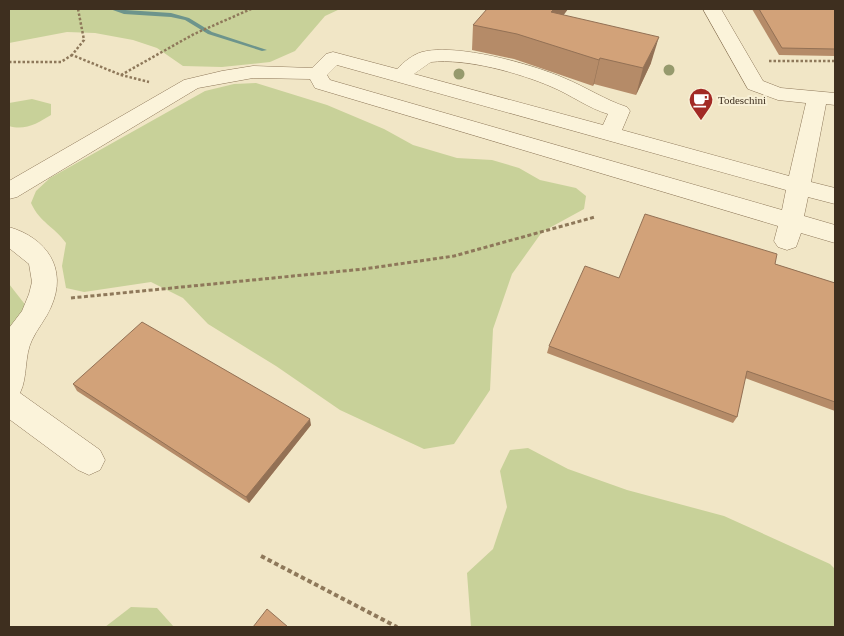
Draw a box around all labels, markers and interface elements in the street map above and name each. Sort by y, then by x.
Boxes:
cafe icon: Todeschini [688,87,714,121]
place label: Todeschini [718,94,766,106]

